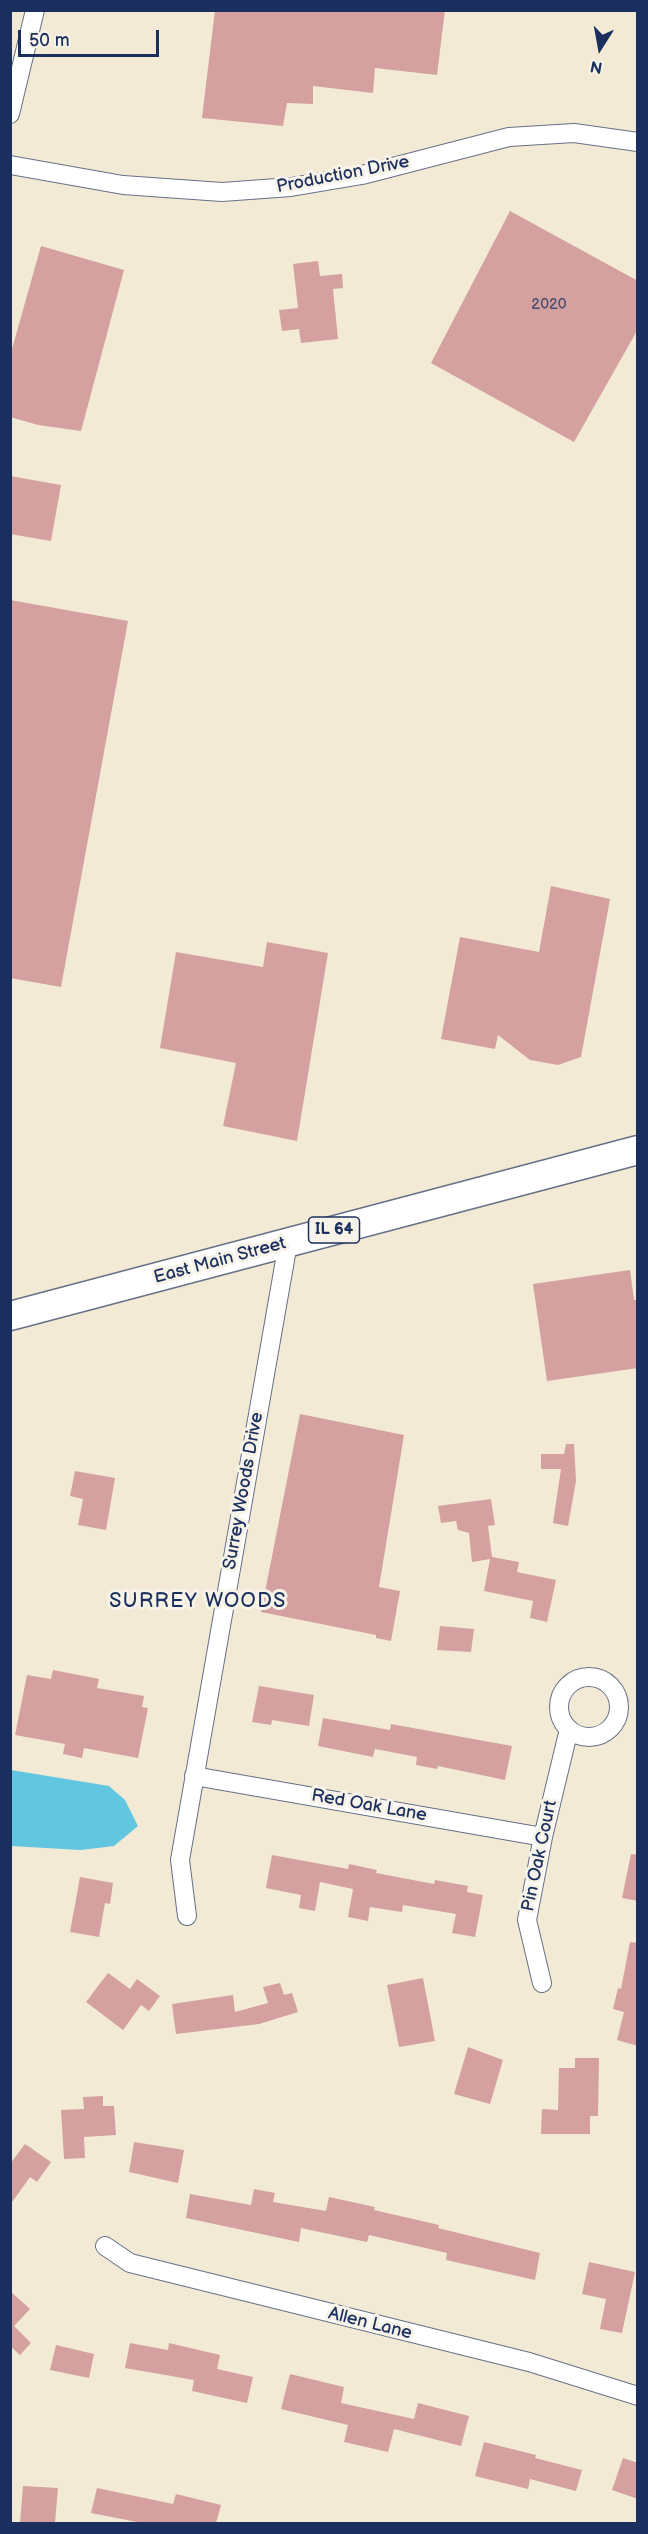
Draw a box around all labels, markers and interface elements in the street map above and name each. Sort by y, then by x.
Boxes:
scale bar [21,18,162,56]
north arrow [570,18,630,78]
text: 50 m [29,30,70,51]
text: N [589,56,604,77]
street label: Production Drive [275,152,411,198]
house number: 2020 [531,296,567,314]
road number: IL 64 [308,1217,360,1243]
street label: East Main Street [152,1233,288,1289]
street label: Surrey Woods Drive [220,1411,268,1571]
district label: SURREY WOODS [109,1590,287,1614]
street label: Red Oak Lane [310,1785,428,1827]
street label: Pin Oak Court [518,1799,562,1913]
street label: Allen Lane [326,2303,414,2345]

